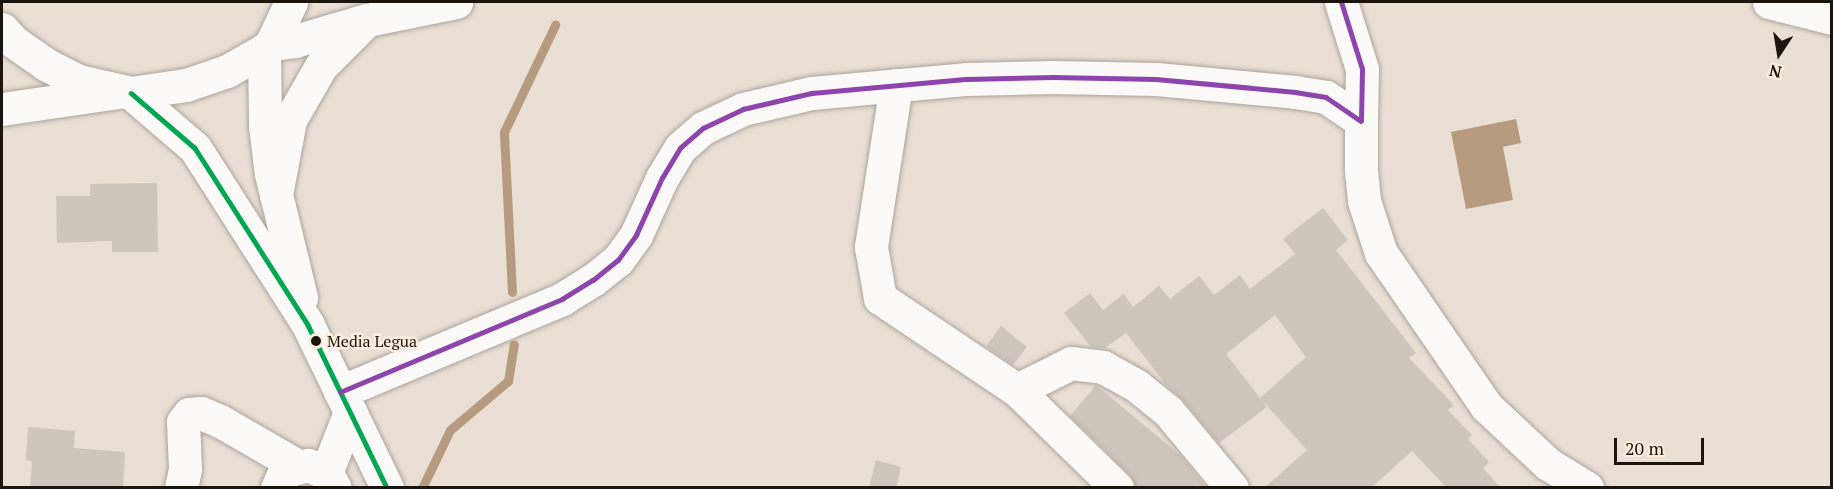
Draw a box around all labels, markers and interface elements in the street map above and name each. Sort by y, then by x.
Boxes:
north arrow [1749,24,1809,84]
text: N [1767,60,1783,84]
place label: Media Legua [327,331,417,351]
marker: Media Legua [310,335,322,347]
scale bar [1617,426,1707,464]
text: 20 m [1625,436,1664,460]

